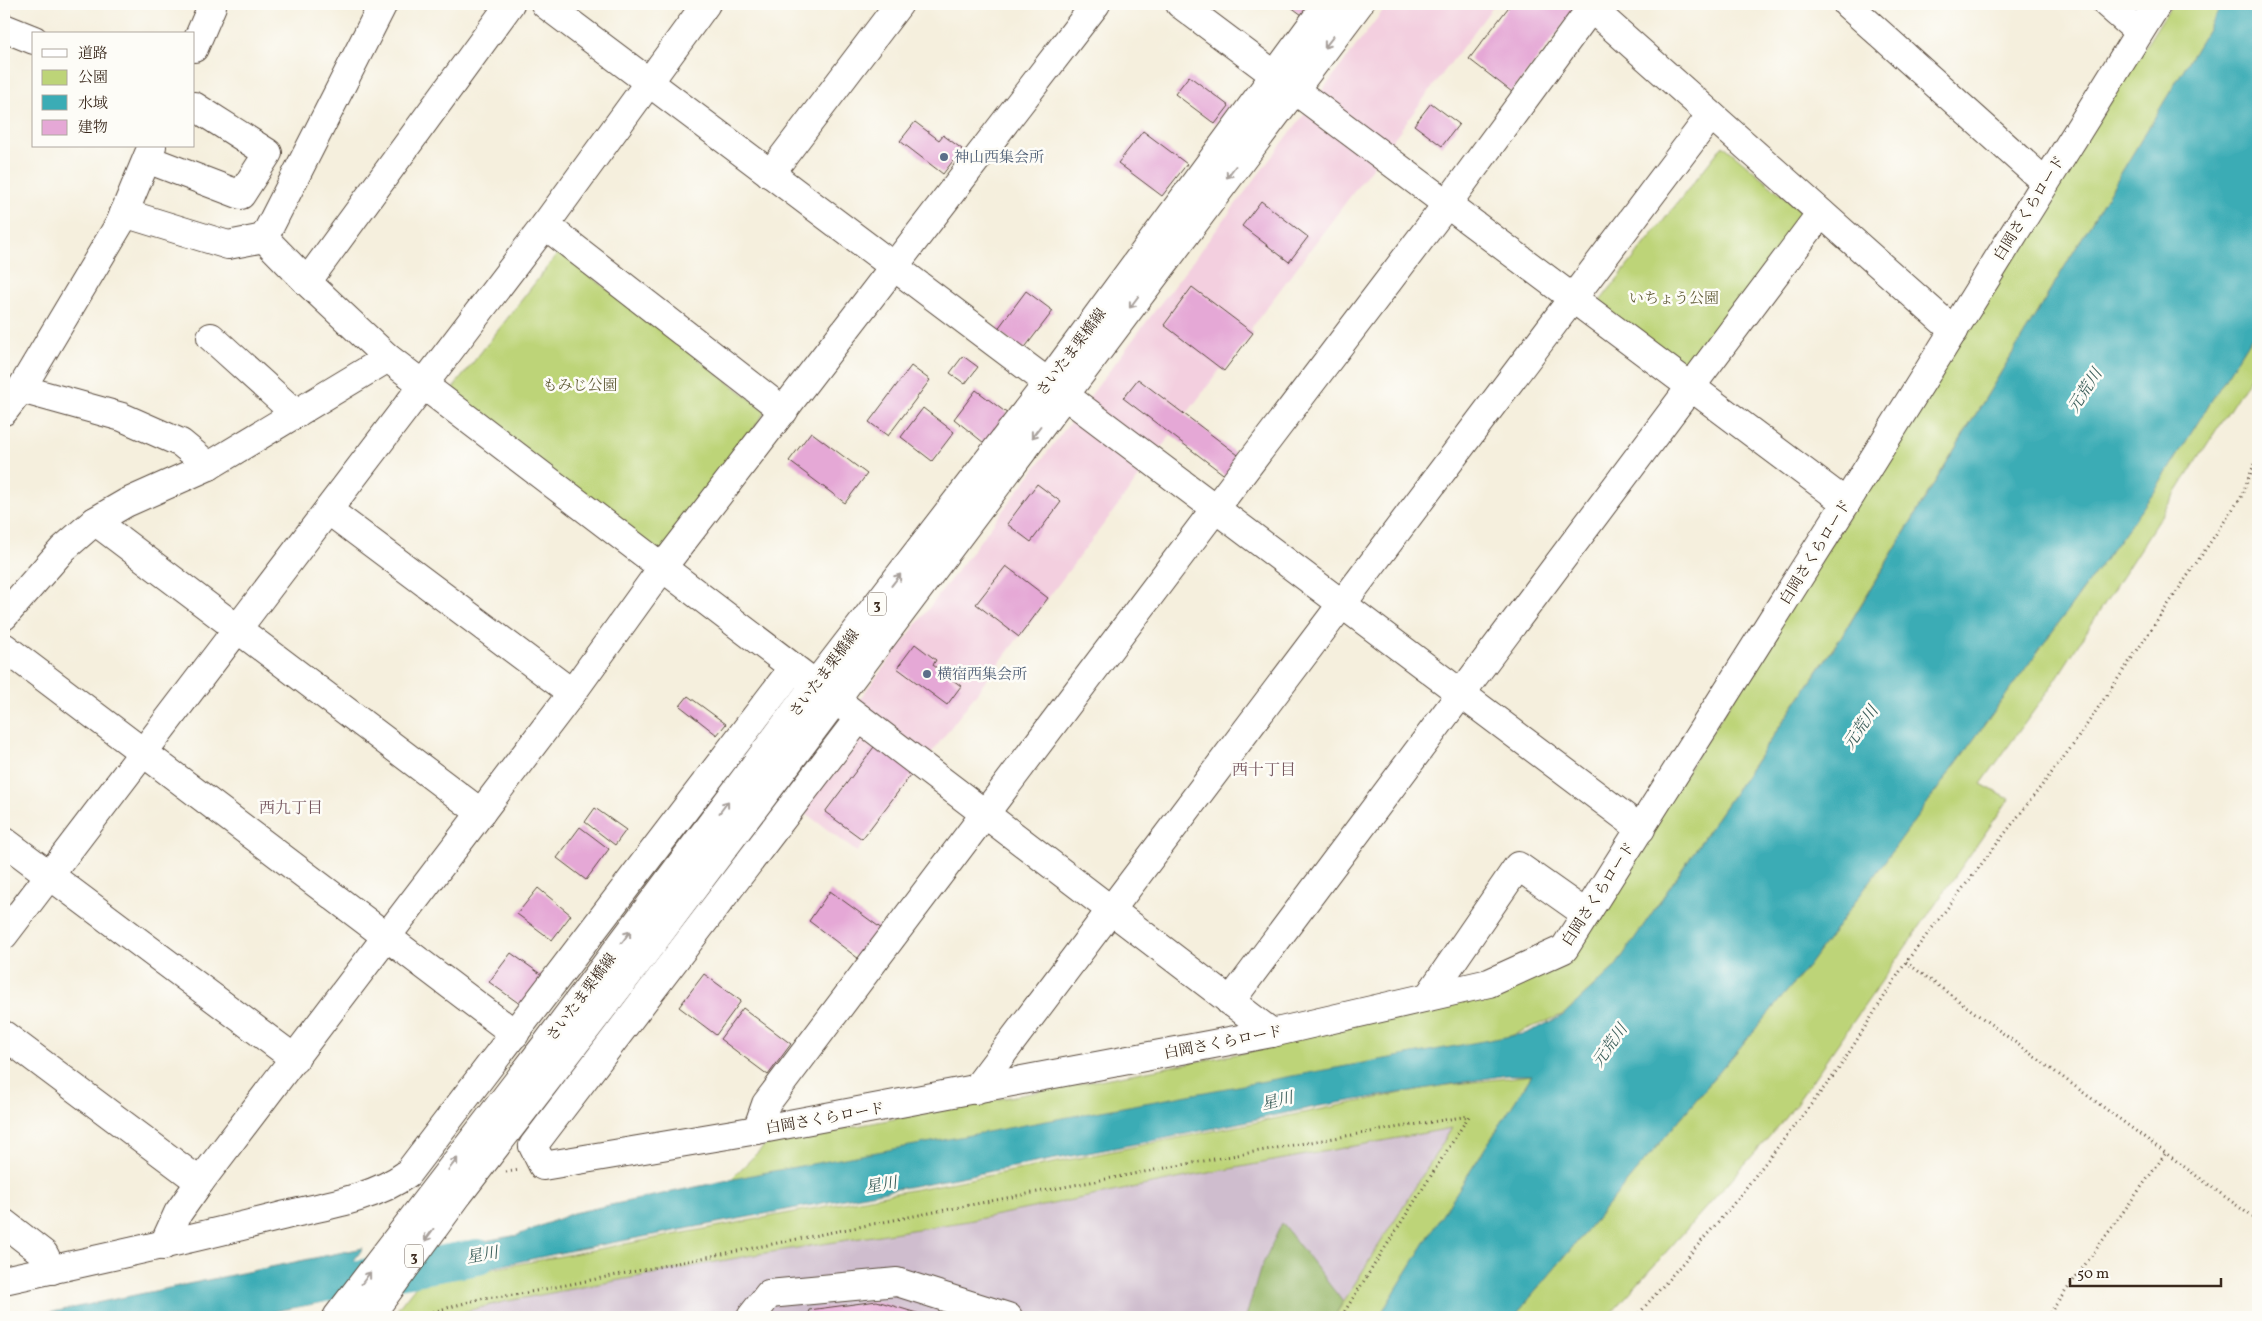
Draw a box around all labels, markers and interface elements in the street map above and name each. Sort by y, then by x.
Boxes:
legend [32,32,195,148]
one-way arrow [1324,35,1335,48]
text: 道路 [78,44,108,65]
text: 公園 [78,68,108,89]
text: 水域 [78,94,108,115]
text: 建物 [78,118,108,139]
place label: 神山西集会所 [954,148,1044,169]
marker: 神山西集会所 [938,151,950,163]
street label: 白岡さくらロード [1990,152,2071,265]
one-way arrow [1226,165,1237,178]
park label: いちょう公園 [1629,289,1719,310]
one-way arrow [1129,295,1139,309]
street label: さいたま栗橋線 [1032,305,1112,401]
water label: 元荒川 [2063,363,2109,417]
park label: もみじ公園 [542,376,618,397]
one-way arrow [1031,425,1042,438]
street label: 白岡さくらロード [1776,496,1857,609]
one-way arrow [891,573,901,587]
road number: 3 [868,592,886,616]
street label: さいたま栗橋線 [785,626,865,722]
place label: 横宿西集会所 [937,665,1027,686]
marker: 横宿西集会所 [921,668,933,680]
water label: 元荒川 [1839,700,1885,754]
district label: 西十丁目 [1232,760,1296,782]
district label: 西九丁目 [259,798,323,820]
one-way arrow [718,801,729,814]
street label: 白岡さくらロード [1558,839,1641,951]
one-way arrow [621,930,631,944]
street label: さいたま栗橋線 [542,950,622,1046]
water label: 元荒川 [1588,1019,1635,1072]
street label: 白岡さくらロード [1162,1022,1284,1065]
water label: 星川 [1259,1087,1297,1116]
street label: 白岡さくらロード [764,1099,886,1140]
one-way arrow [448,1158,459,1171]
water label: 星川 [864,1172,901,1200]
one-way arrow [424,1228,435,1241]
water label: 星川 [465,1242,502,1270]
road number: 3 [405,1244,423,1268]
scale bar [2070,1256,2221,1288]
text: 50 m [2077,1264,2109,1285]
one-way arrow [361,1271,371,1285]

